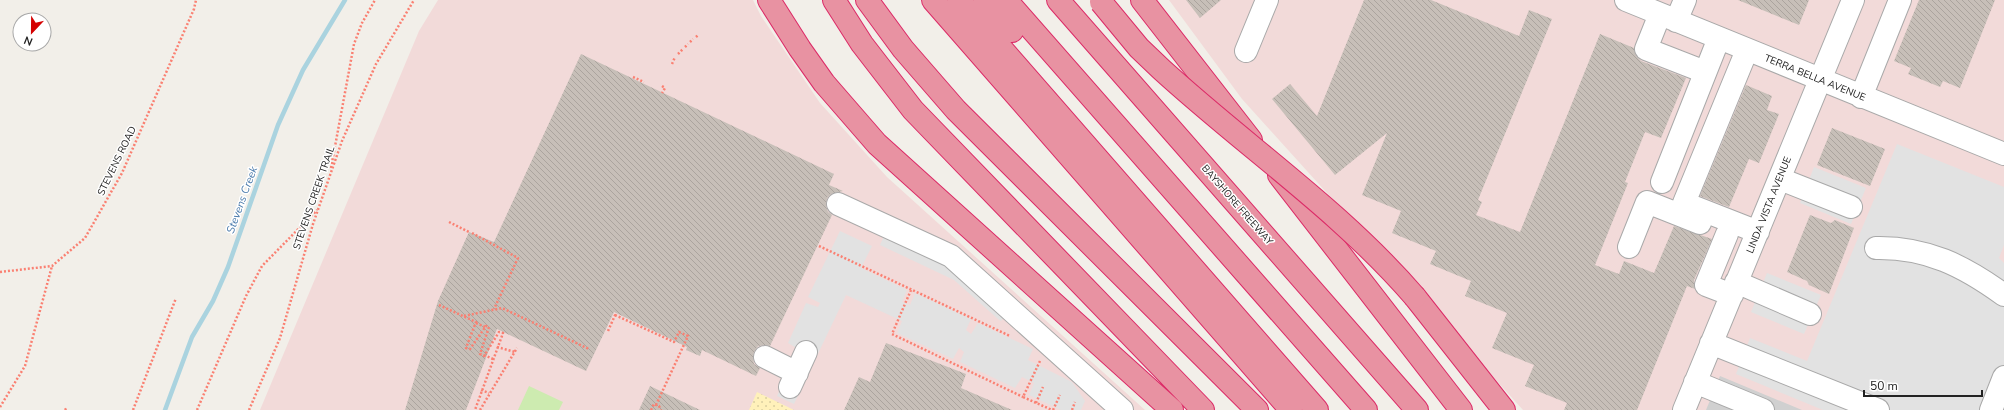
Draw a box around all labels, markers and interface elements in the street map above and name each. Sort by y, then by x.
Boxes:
north arrow [12,12,52,52]
text: N [22,32,35,49]
street label: TERRA BELLA AVENUE [1762,51,1868,105]
street label: STEVENS ROAD [94,124,140,198]
street label: STEVENS CREEK TRAIL [290,144,338,252]
street label: LINDA VISTA AVENUE [1743,154,1795,255]
street label: BAYSHORE FREEWAY [1198,162,1277,249]
water label: Stevens Creek [223,164,261,236]
scale bar [1864,372,1982,398]
text: 50 m [1870,378,1898,394]

